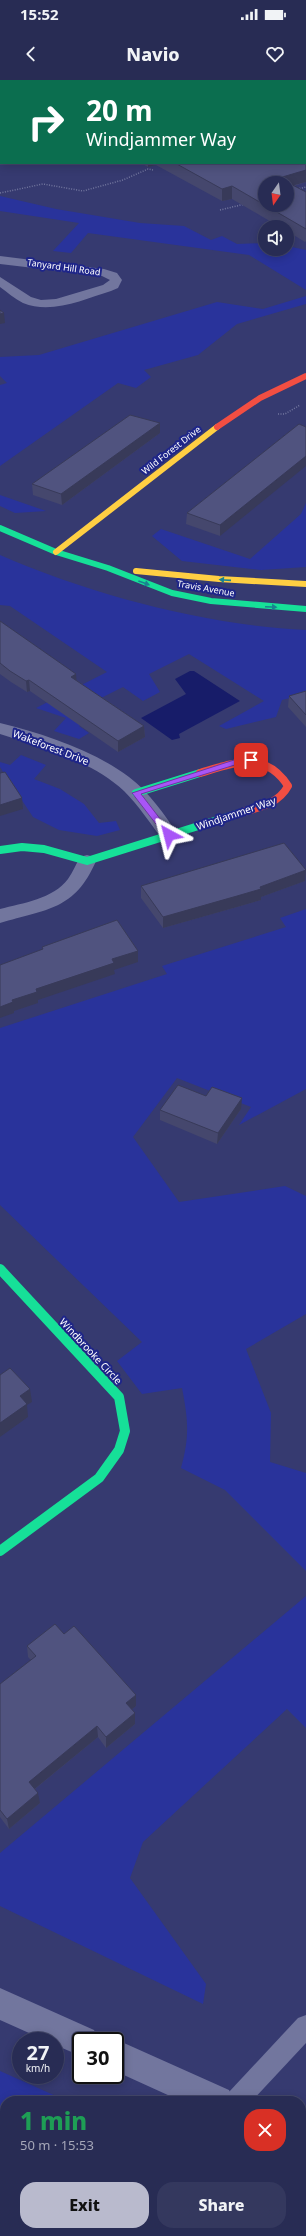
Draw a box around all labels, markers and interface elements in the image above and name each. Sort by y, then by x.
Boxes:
text: 15:52 [20,4,59,24]
text: Navio [126,42,180,66]
icon: back [20,43,42,65]
icon: heart [264,43,286,65]
text: 20 m [86,91,153,129]
icon: right [20,96,72,148]
text: Windjammer Way [86,127,236,151]
north arrow [258,176,294,212]
map controls [258,176,294,256]
button: sound [258,220,294,256]
street label: Tanyard Hill Road [27,255,101,279]
street label: Wild Forest Drive [139,423,203,477]
one-way arrow [219,576,231,583]
street label: Travis Avenue [176,577,236,599]
one-way arrow [138,580,150,586]
one-way arrow [265,604,278,610]
street label: Wakeforest Drive [11,726,91,768]
pin [234,743,268,777]
icon: arrive [240,749,262,771]
street label: Windjammer Way [194,793,279,833]
position arrow [148,814,190,856]
street label: Windbrooke Circle [57,1315,126,1387]
speed limit sign: 30 [72,2032,124,2084]
text: 27 [27,2039,49,2066]
text: km/h [26,2061,50,2075]
text: 1 min [20,2104,87,2137]
button: close [244,2109,286,2151]
text: 50 m · 15:53 [20,2136,94,2154]
button: Exit [20,2182,149,2228]
button: Share [157,2182,286,2228]

